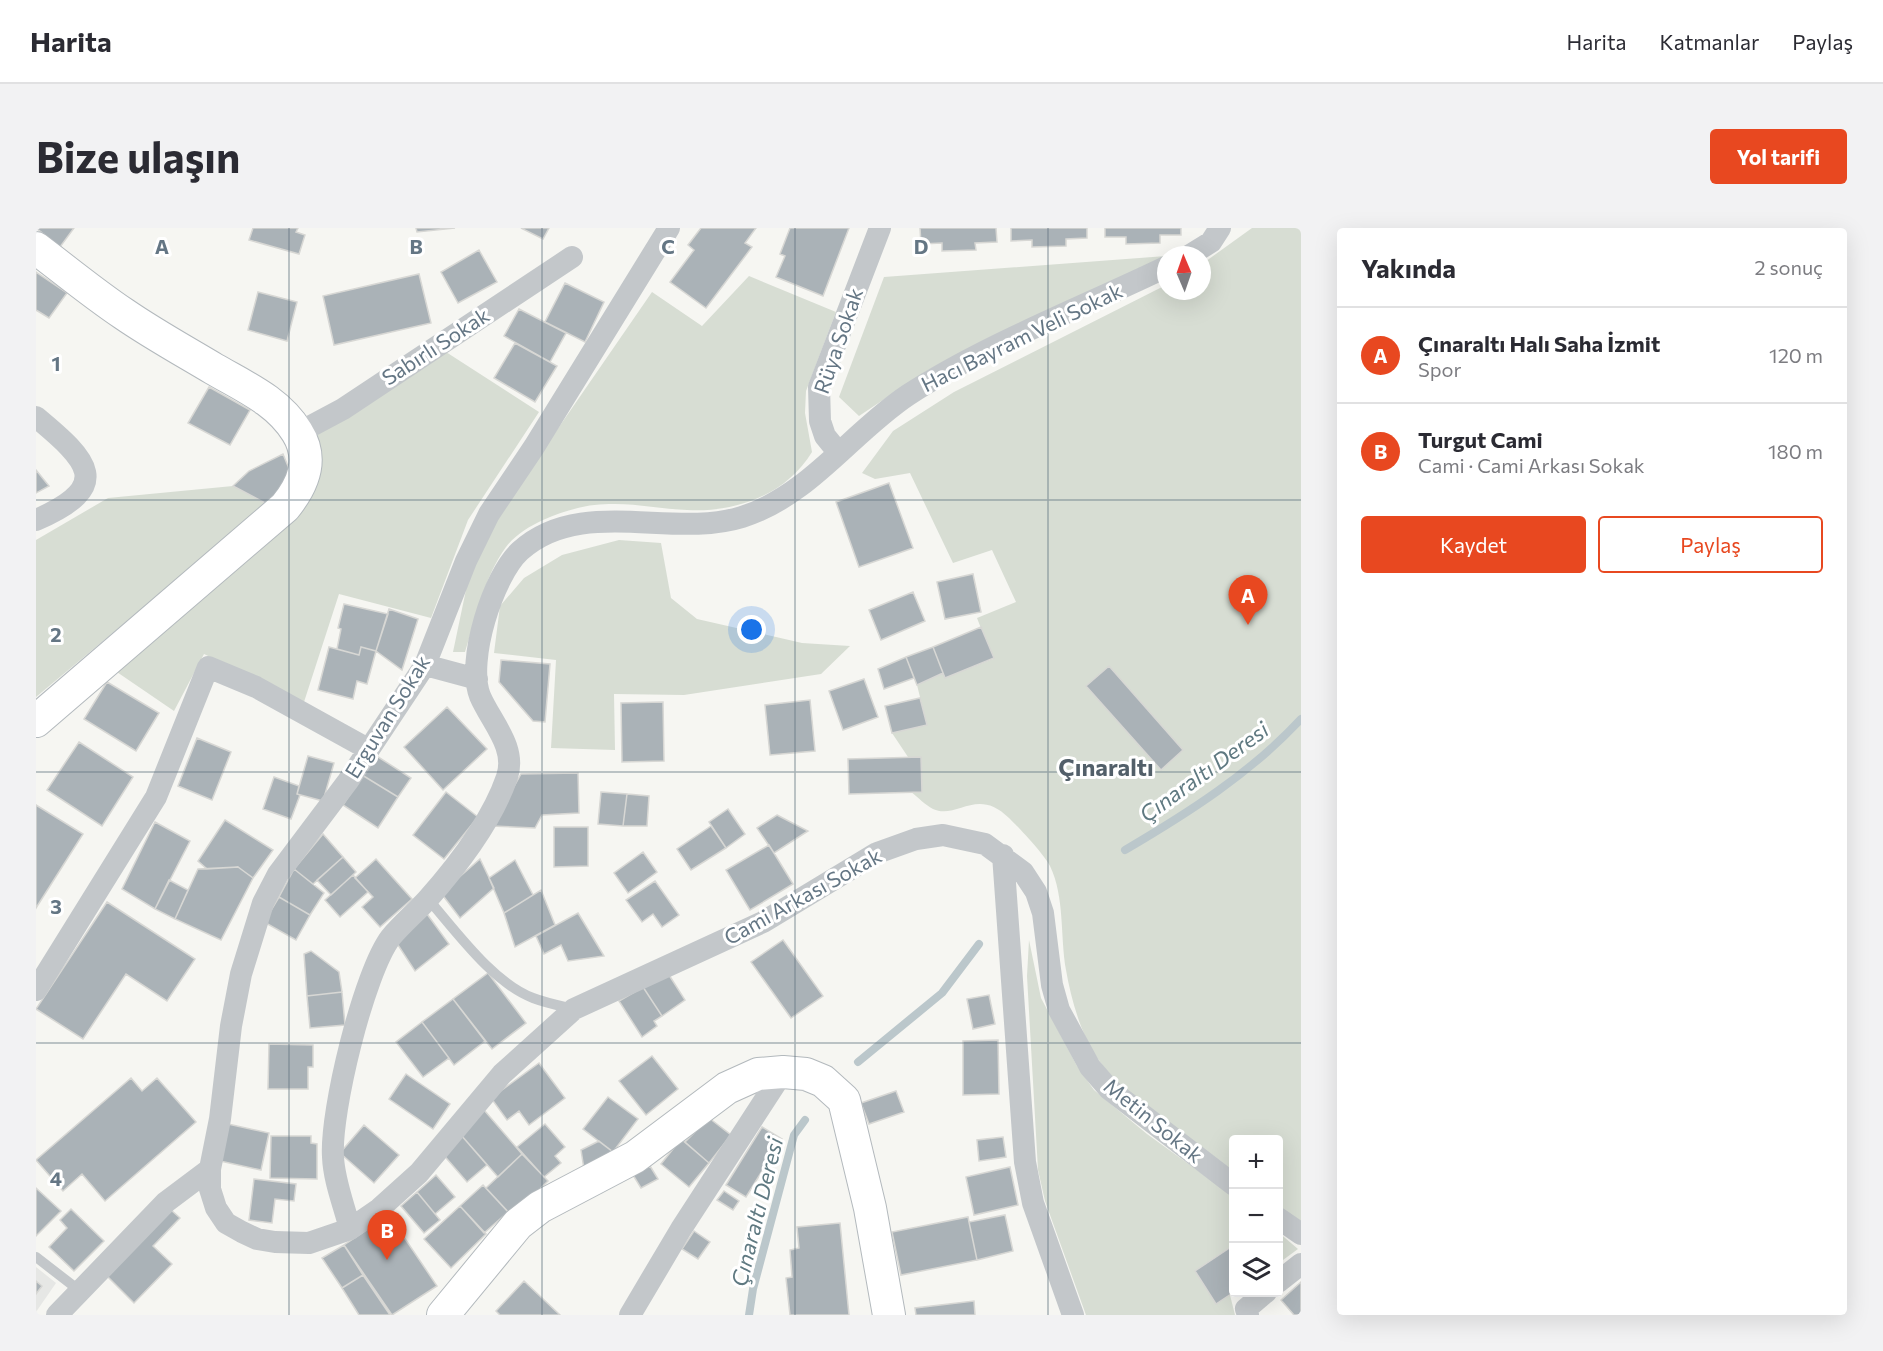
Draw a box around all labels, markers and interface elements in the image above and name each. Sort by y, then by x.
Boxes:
text: Harita [30,24,112,58]
text: Harita [1566,29,1627,54]
text: Katmanlar [1660,29,1759,54]
text: Paylaş [1792,29,1853,54]
button: Yol tarifi [1710,129,1847,184]
text: Bize ulaşın [36,130,240,182]
text: A [155,234,169,258]
text: B [409,234,423,258]
text: C [661,234,675,258]
text: D [914,234,928,258]
north arrow [1157,246,1211,300]
text: Yakında [1361,252,1456,283]
text: 2 sonuç [1755,255,1823,279]
street label: Hacı Bayram Veli Sokak [917,277,1126,396]
street label: Rüya Sokak [808,284,867,397]
street label: Sabırlı Sokak [377,302,494,390]
text: Çınaraltı Halı Saha İzmit [1418,330,1660,357]
text: A [1373,343,1388,367]
text: 120 m [1769,343,1823,367]
text: 1 [51,351,61,375]
text: Spor [1418,357,1462,381]
text: Turgut Cami [1418,426,1543,453]
text: B [1374,439,1387,463]
text: 180 m [1768,439,1823,463]
text: Cami · Cami Arkası Sokak [1418,453,1645,477]
button: Kaydet [1361,516,1586,573]
button: Paylaş [1598,516,1823,573]
pin: A [1228,576,1268,625]
your location [737,615,766,644]
text: 2 [50,622,62,646]
street label: Erguvan Sokak [339,650,434,782]
water label: Çınaraltı Deresi [1134,715,1275,827]
district label: Çınaraltı [1058,752,1154,781]
street label: Cami Arkası Sokak [719,842,885,949]
text: 3 [50,894,62,918]
street label: Metin Sokak [1100,1072,1208,1167]
water label: Çınaraltı Deresi [725,1133,788,1289]
map controls [1229,1135,1283,1297]
button: + [1229,1135,1283,1189]
text: 4 [50,1166,62,1190]
button: − [1229,1189,1283,1243]
pin: B [368,1210,406,1260]
button: layers [1229,1243,1283,1297]

